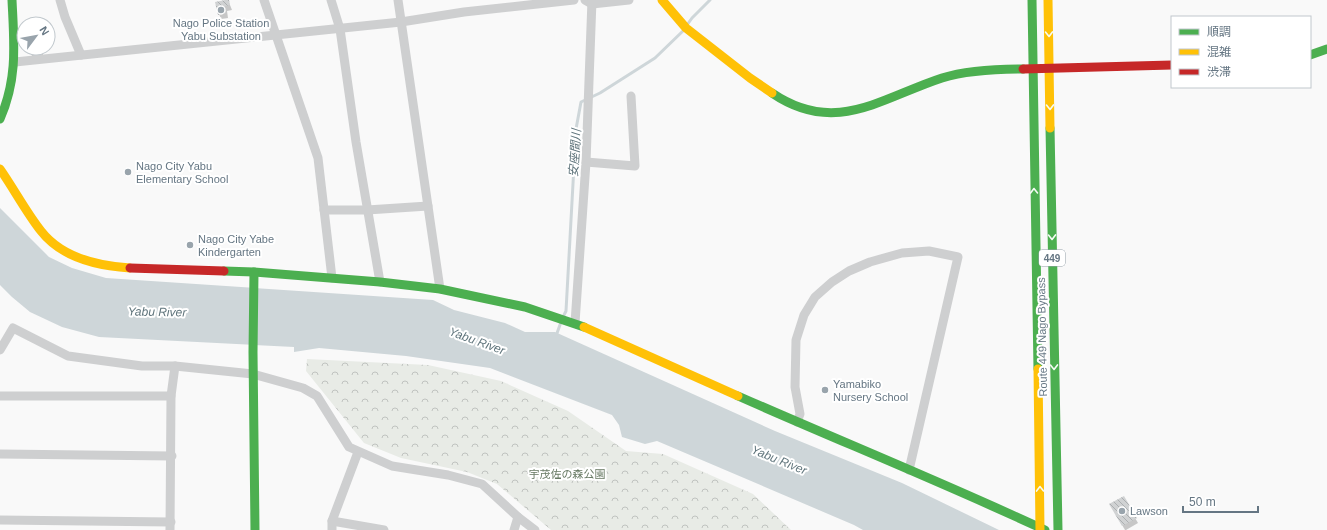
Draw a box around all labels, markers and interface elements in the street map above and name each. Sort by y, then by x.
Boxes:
marker: Nago Police Station Yabu Substation [216,5,226,15]
north arrow [16,16,56,56]
legend [1171,16,1311,88]
place label: Nago Police Station Yabu Substation [173,17,269,42]
text: N [37,24,52,37]
text: 順調 [1207,25,1231,39]
one-way arrow [1044,31,1053,37]
text: 混雑 [1207,45,1231,59]
text: 渋滞 [1207,65,1231,79]
one-way arrow [1046,104,1054,110]
water label: 安座間川 [566,127,584,177]
place label: Nago City Yabu Elementary School [136,160,228,185]
marker: Nago City Yabu Elementary School [123,167,133,177]
one-way arrow [1030,188,1039,194]
place label: Nago City Yabe Kindergarten [198,233,274,258]
one-way arrow [1048,234,1056,240]
marker: Nago City Yabe Kindergarten [185,240,195,250]
road number: 449 [1039,250,1065,266]
street label: Route 449 Nago Bypass [1035,277,1049,397]
water label: Yabu River [128,304,187,320]
water label: Yabu River [447,324,508,358]
one-way arrow [1050,364,1058,370]
place label: Yamabiko Nursery School [833,378,908,403]
marker: Yamabiko Nursery School [820,385,830,395]
water label: Yabu River [749,443,810,478]
park label: 宇茂佐の森公園 [529,468,606,480]
one-way arrow [1036,486,1044,492]
scale bar [1183,488,1258,514]
text: 50 m [1189,495,1216,509]
place label: Lawson [1130,505,1168,517]
marker: Lawson [1117,506,1127,516]

